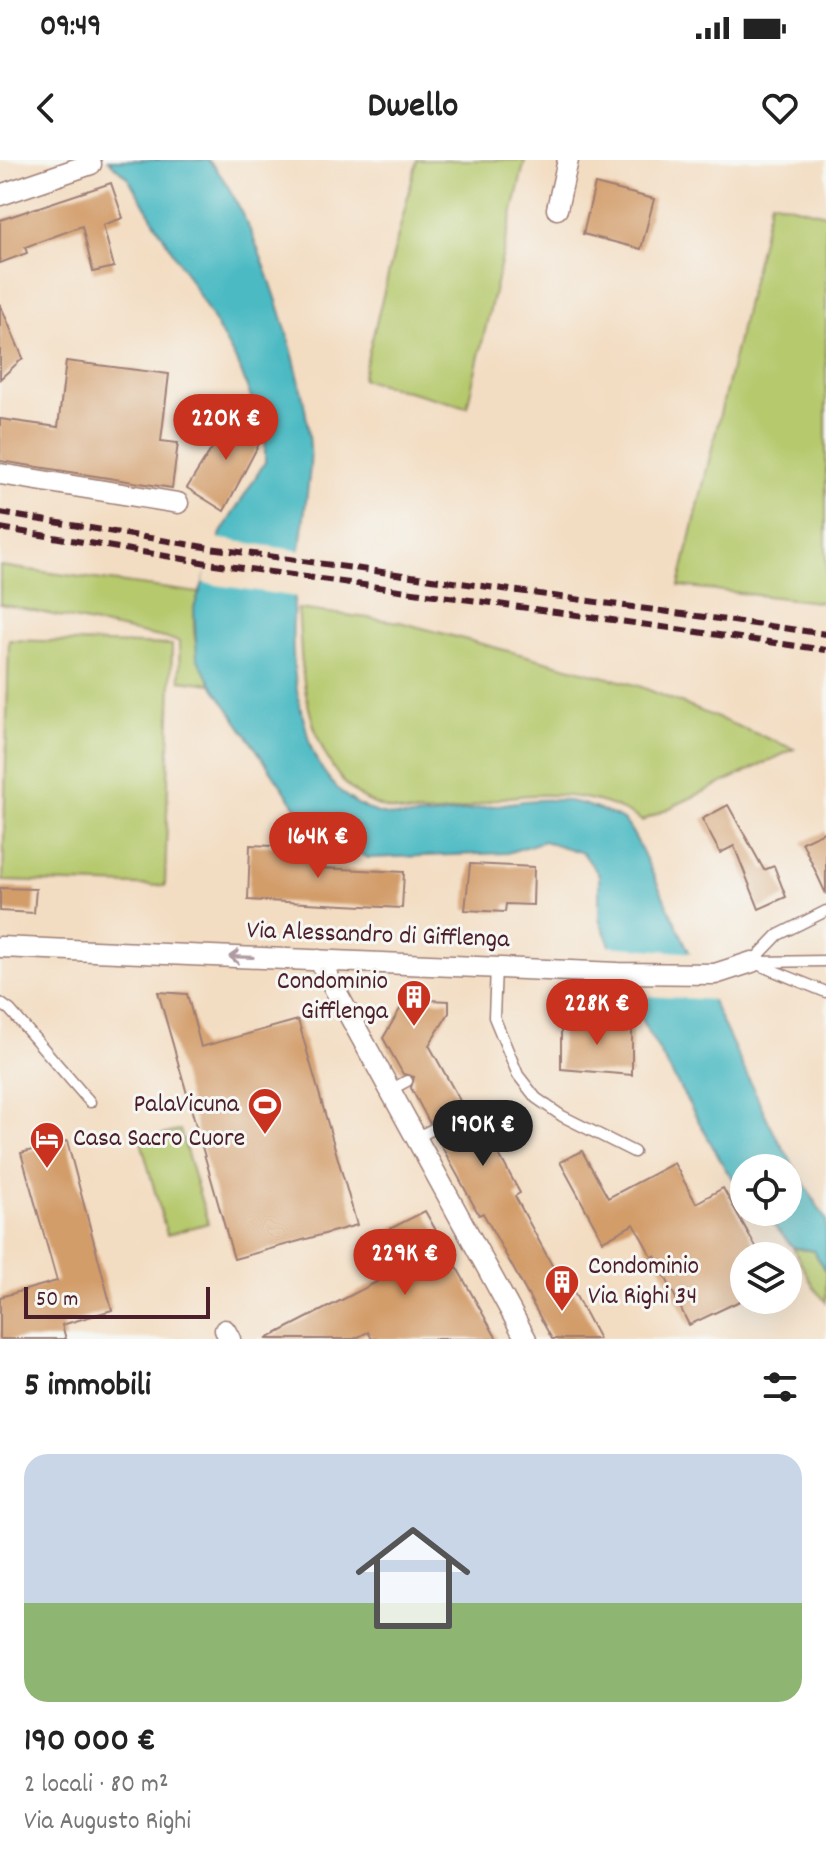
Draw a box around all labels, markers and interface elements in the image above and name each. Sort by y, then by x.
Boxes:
text: 09:49 [40,7,101,50]
text: Dwello [368,82,458,134]
icon: back [24,86,68,130]
icon: heart [758,86,802,130]
pin: 220K € [161,394,291,462]
text: 220K € [191,401,261,438]
pin: 164K € [253,812,383,880]
text: 164K € [287,819,349,856]
street label: Via Alessandro di Gifflenga [246,913,511,959]
one-way arrow [228,949,255,964]
place label: Condominio Gifflenga [277,964,389,1031]
building icon: Condominio Gifflenga [395,978,433,1028]
pin: 228K € [532,979,662,1047]
text: 228K € [564,986,630,1023]
sports icon: PalaVicuna [246,1086,284,1136]
place label: PalaVicuna [133,1087,240,1124]
pin: 190K € [418,1100,548,1168]
text: 190K € [451,1107,515,1144]
hotel icon: Casa Sacro Cuore [28,1120,66,1170]
place label: Casa Sacro Cuore [73,1121,245,1158]
map controls [730,1154,802,1314]
button: locate [730,1154,802,1226]
pin: 229K € [340,1229,470,1297]
text: 229K € [371,1236,439,1273]
button: layers [730,1242,802,1314]
place label: Condominio Via Righi 34 [588,1249,699,1316]
building icon: Condominio Via Righi 34 [543,1263,581,1313]
scale bar [24,1283,210,1319]
text: 50 m [36,1285,78,1316]
text: 5 immobili [24,1363,151,1412]
icon: filters [758,1365,802,1409]
icon: home [341,1506,485,1650]
text: 190 000 € [24,1718,156,1767]
text: 2 locali · 80 m² [24,1767,168,1804]
text: Via Augusto Righi [24,1804,191,1841]

